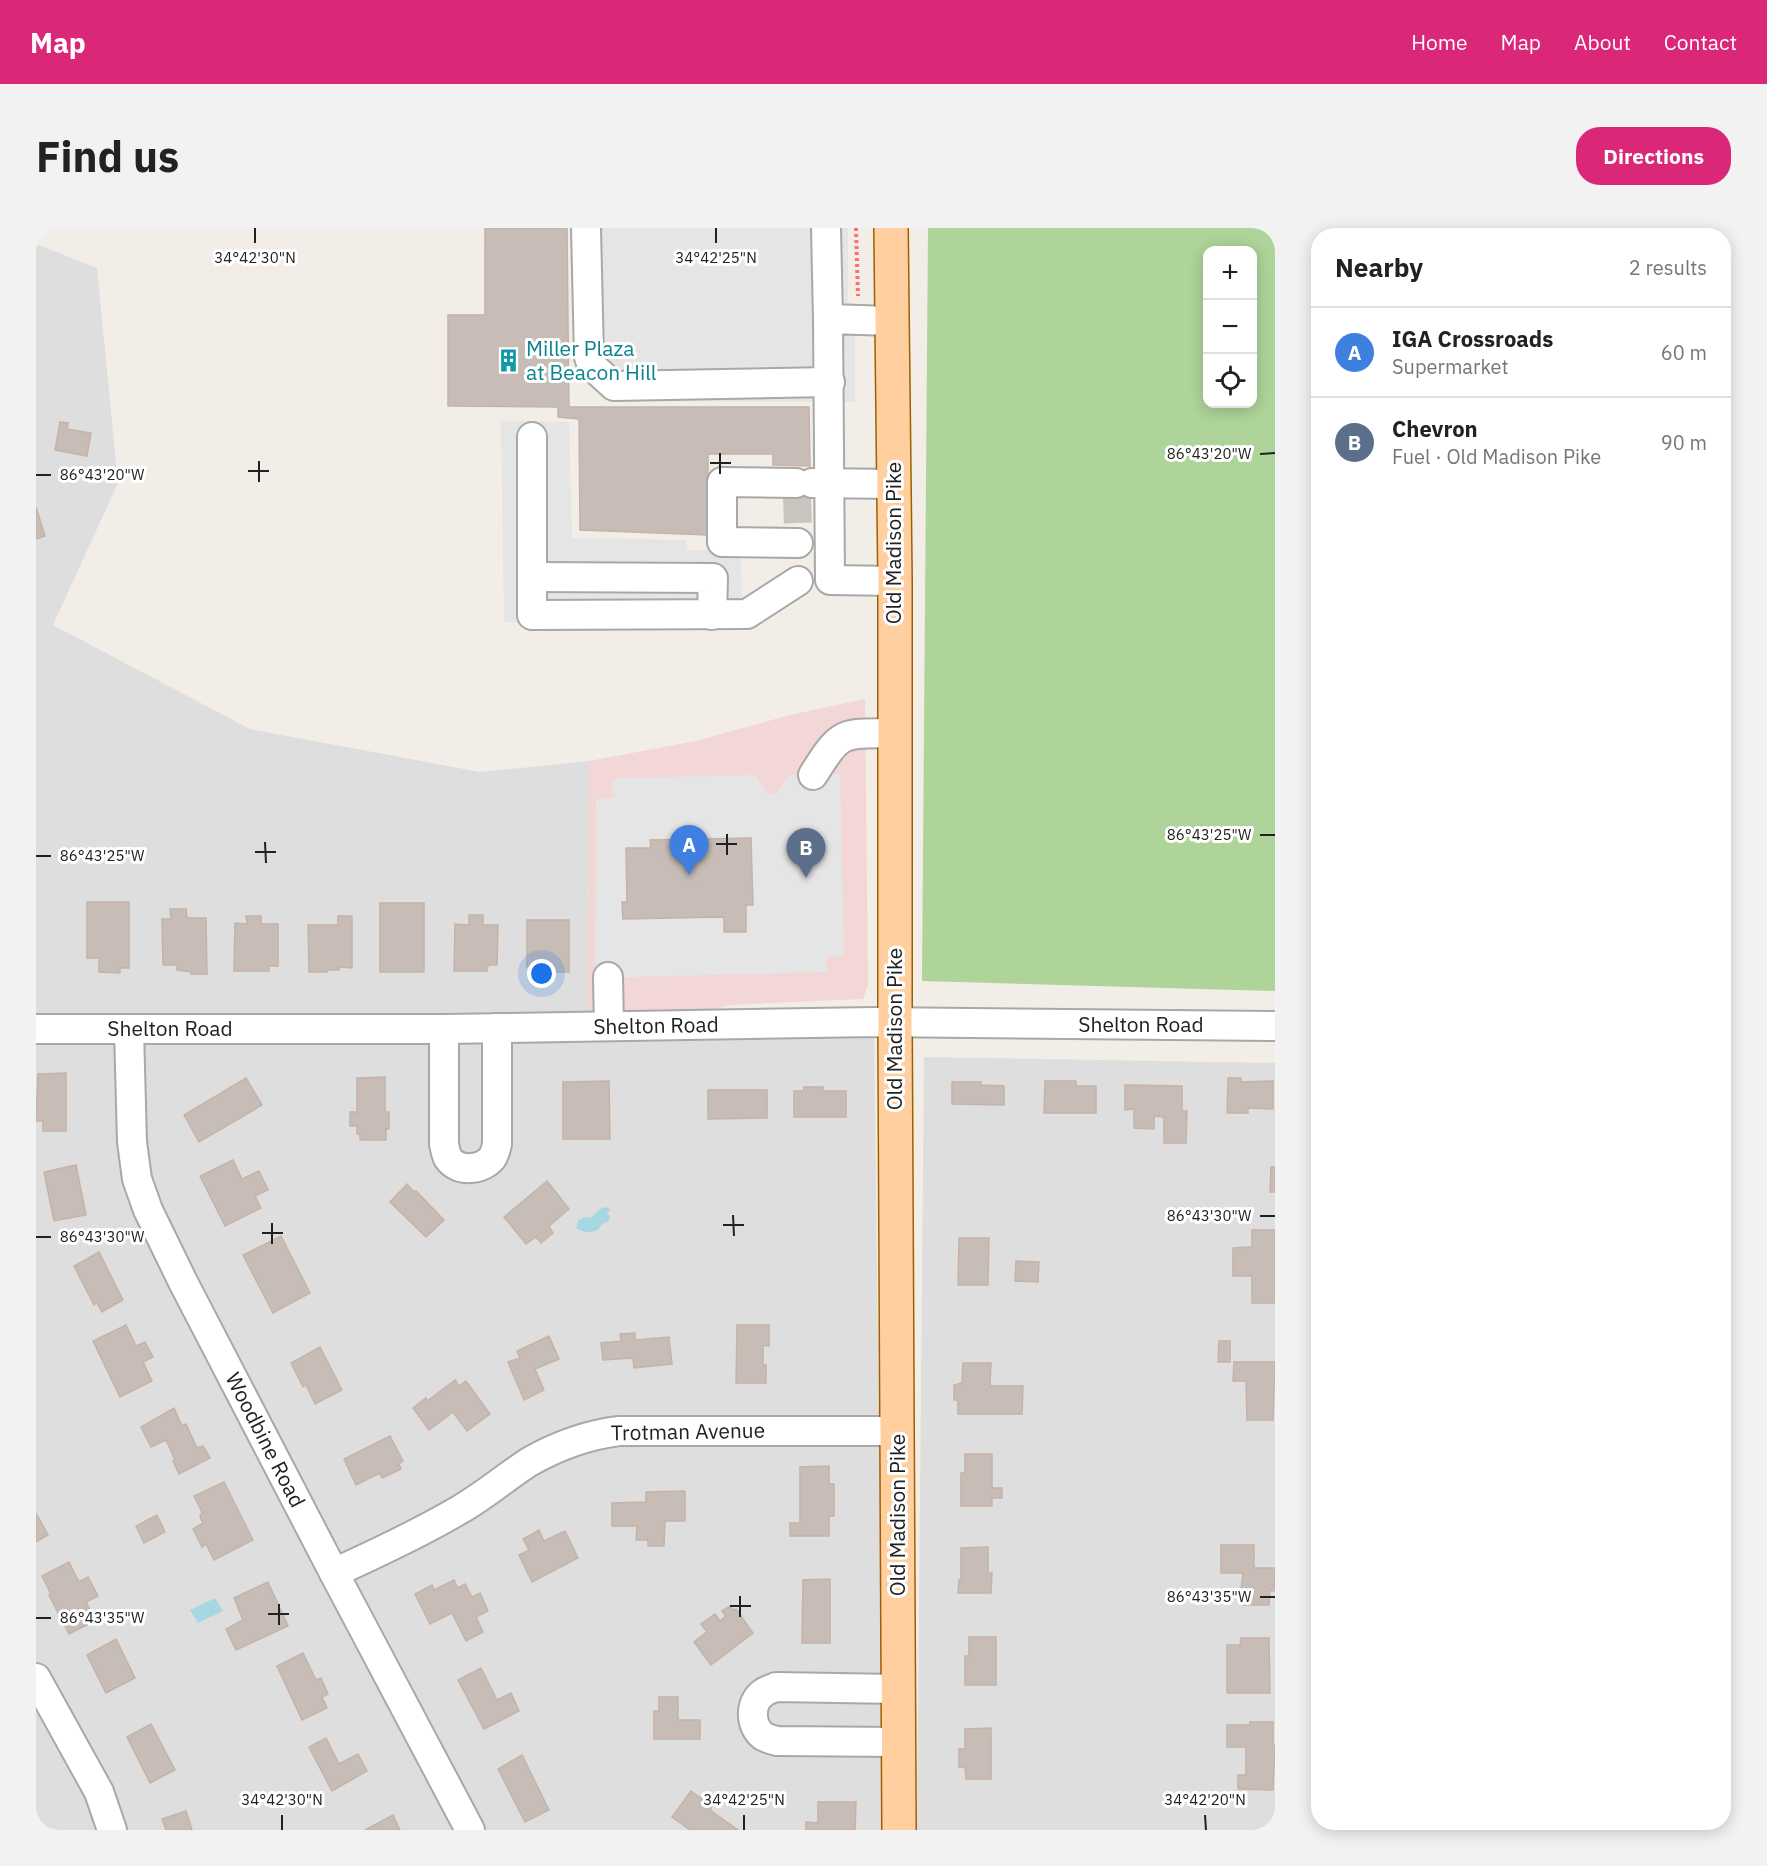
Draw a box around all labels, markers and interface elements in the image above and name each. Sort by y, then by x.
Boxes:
text: Map [30,24,86,61]
text: Home [1411,28,1468,56]
text: Map [1501,28,1541,56]
text: About [1574,28,1631,56]
text: Contact [1664,28,1737,56]
button: Directions [1576,127,1731,185]
text: Find us [36,129,179,184]
map controls [1203,246,1257,408]
button: + [1203,246,1257,300]
text: 34°42'30"N [214,248,296,267]
text: 34°42'25"N [675,248,757,267]
text: Nearby [1335,250,1423,284]
text: 2 results [1629,254,1707,281]
button: − [1203,300,1257,354]
text: IGA Crossroads [1392,324,1553,353]
place label: Miller Plaza at Beacon Hill [526,334,657,386]
text: A [1348,339,1361,366]
text: 60 m [1661,339,1707,366]
building icon: Miller Plaza at Beacon Hill [495,348,521,374]
text: Supermarket [1392,353,1509,380]
button: locate [1203,354,1257,408]
text: Chevron [1392,414,1478,443]
text: B [1348,429,1361,456]
text: 90 m [1661,429,1707,456]
text: Fuel · Old Madison Pike [1392,443,1601,470]
text: 86°43'20"W [1167,444,1252,463]
street label: Old Madison Pike [879,462,907,624]
text: 86°43'20"W [60,465,145,484]
text: 86°43'25"W [1167,825,1252,844]
pin: A [670,826,708,875]
pin: B [786,828,826,878]
text: 86°43'25"W [60,846,145,865]
street label: Old Madison Pike [880,948,908,1110]
your location [527,959,556,988]
street label: Shelton Road [593,1010,719,1040]
street label: Shelton Road [1078,1010,1204,1038]
street label: Shelton Road [107,1014,233,1042]
text: 86°43'30"W [1167,1206,1252,1225]
text: 86°43'30"W [60,1227,145,1246]
street label: Woodbine Road [220,1367,312,1512]
street label: Trotman Avenue [611,1416,765,1446]
street label: Old Madison Pike [883,1434,911,1596]
text: 86°43'35"W [1167,1587,1252,1606]
text: 86°43'35"W [60,1608,145,1627]
text: 34°42'30"N [241,1790,323,1809]
text: 34°42'25"N [703,1790,785,1809]
text: 34°42'20"N [1164,1790,1246,1809]

